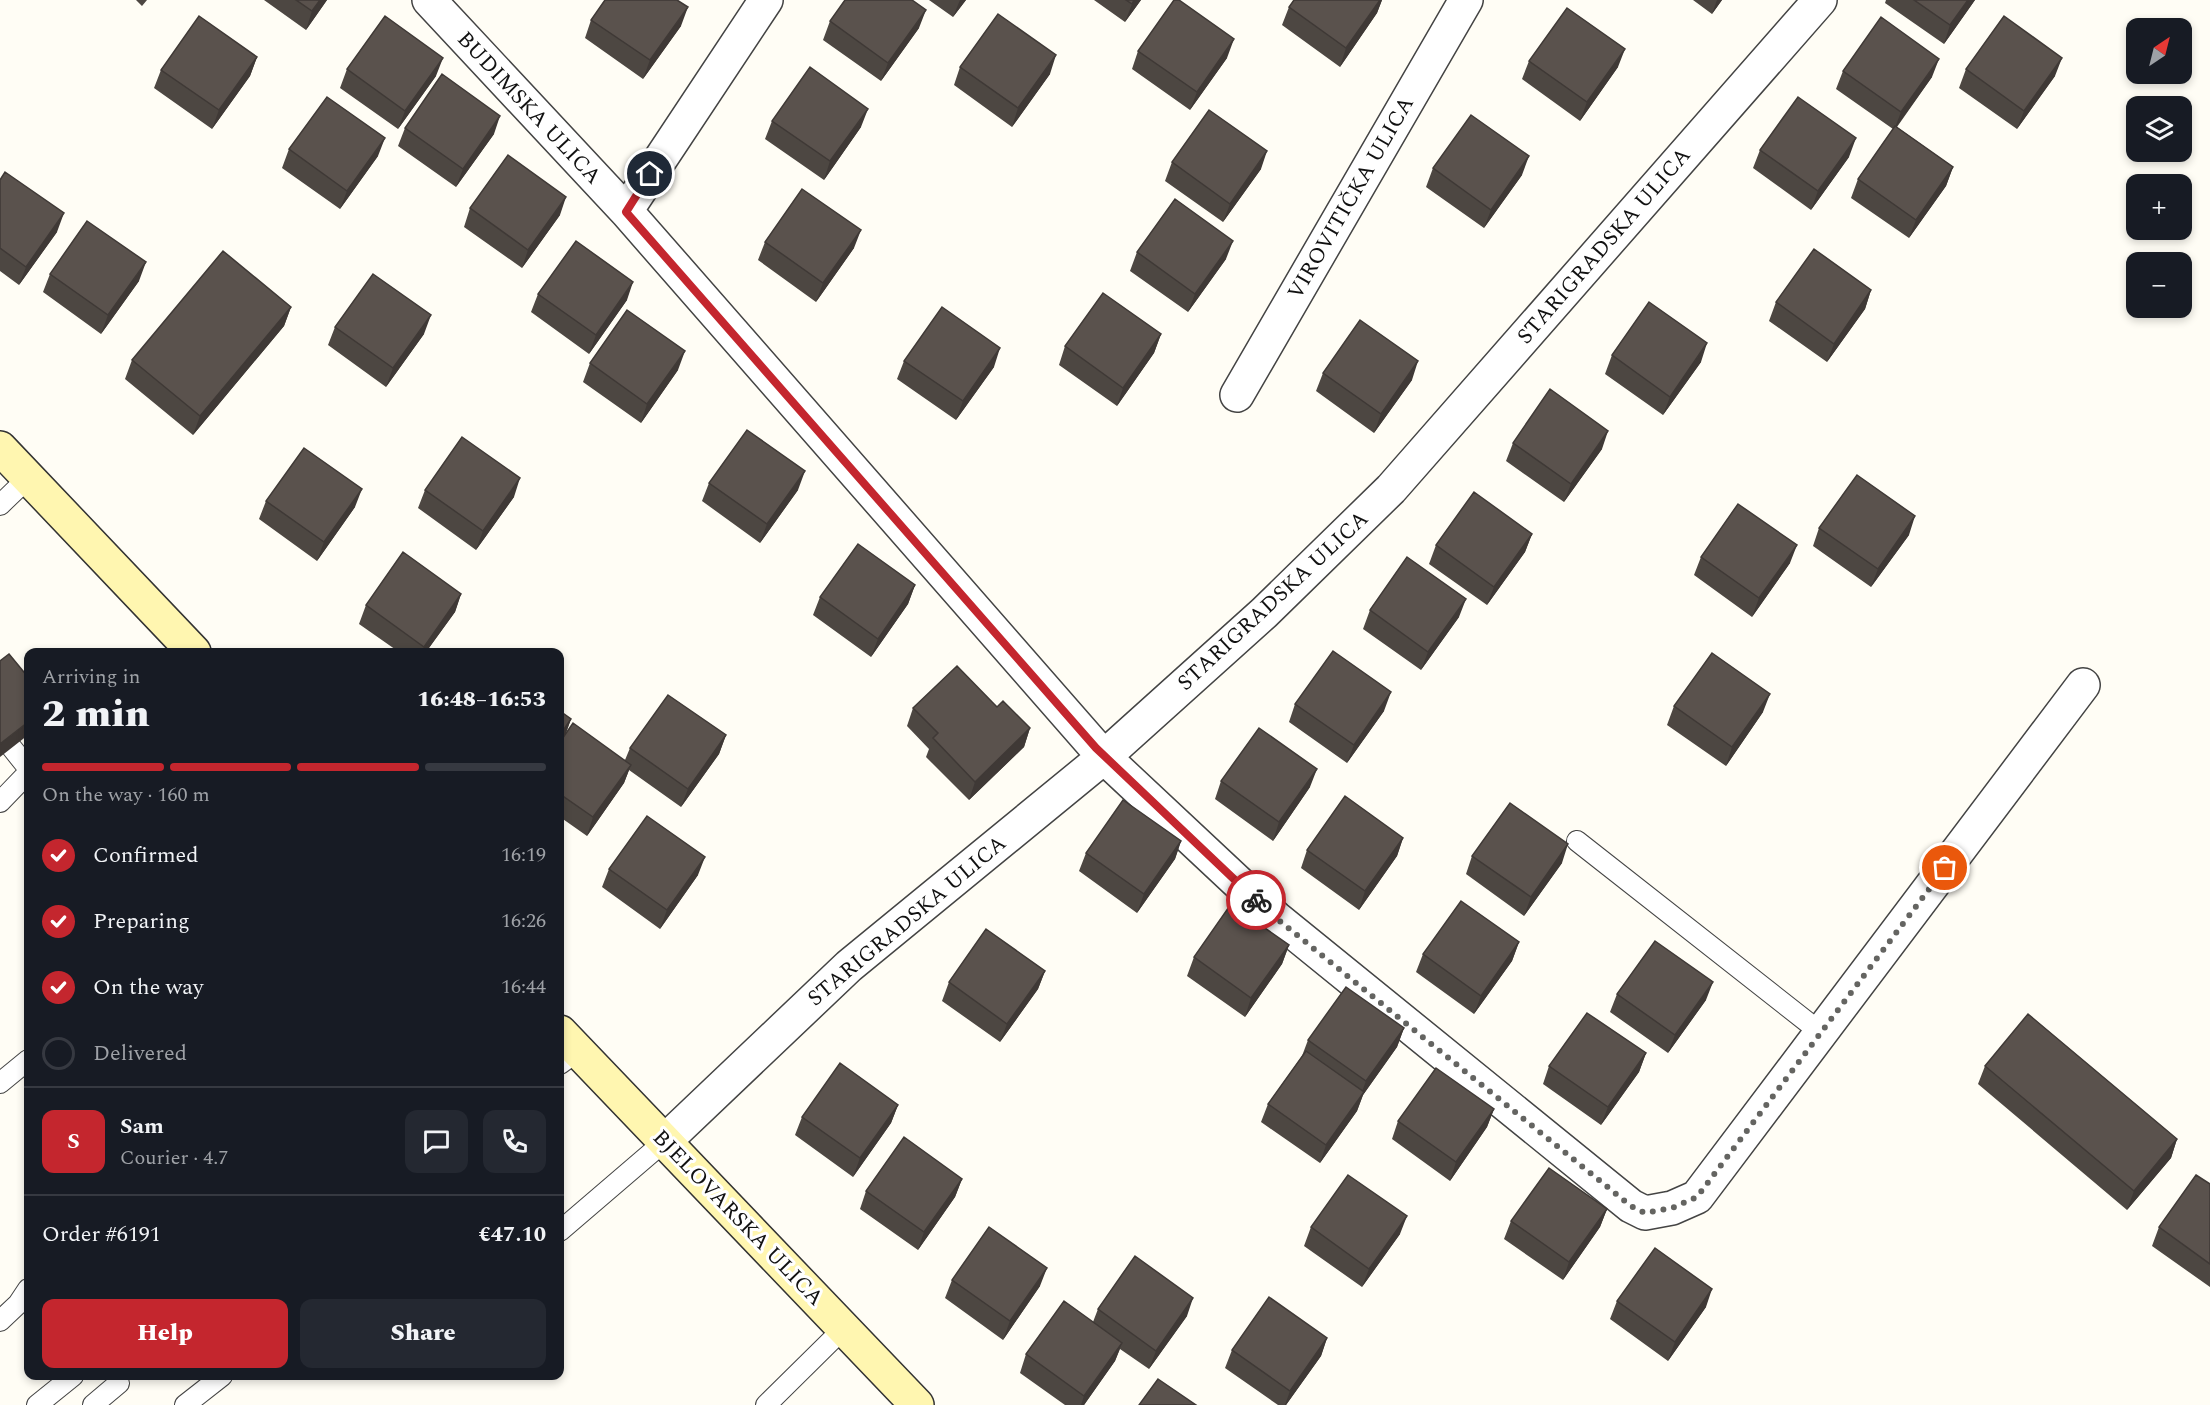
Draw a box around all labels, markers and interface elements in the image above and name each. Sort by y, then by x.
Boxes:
north arrow [2126,18,2192,84]
map controls [2126,18,2192,318]
street label: BUDIMSKA ULICA [449,24,609,192]
street label: VIROVITIČKA ULICA [1279,90,1423,306]
button: layers [2126,96,2192,162]
street label: STARIGRADSKA ULICA [1509,140,1699,352]
pin [624,148,675,199]
icon: home [633,157,666,190]
button: + [2126,174,2192,240]
button: − [2126,252,2192,318]
street label: STARIGRADSKA ULICA [1170,503,1376,699]
text: Arriving in [42,662,140,692]
text: 16:48–16:53 [417,683,546,716]
text: 2 min [42,685,150,744]
text: On the way · 160 m [42,780,210,810]
street label: STARIGRADSKA ULICA [800,828,1014,1014]
icon: check [42,839,75,872]
text: Confirmed [93,839,199,872]
text: 16:19 [501,840,546,870]
pin [1919,842,1970,893]
icon: bag [1928,851,1961,884]
courier [1226,870,1286,930]
icon: bike [1240,884,1273,917]
icon: check [42,905,75,938]
text: Preparing [93,905,190,938]
text: 16:26 [501,906,546,936]
icon: check [42,971,75,1004]
text: On the way [93,971,204,1004]
text: 16:44 [501,972,546,1002]
text: Delivered [93,1037,187,1070]
text: Sam [120,1110,164,1143]
button: chat [405,1110,468,1173]
button: phone [483,1110,546,1173]
street label: BJELOVARSKA ULICA [645,1122,831,1314]
text: S [67,1125,80,1158]
text: Courier · 4.7 [120,1143,228,1173]
text: Order #6191 [42,1218,161,1251]
text: €47.10 [478,1218,546,1251]
button: Help [42,1299,288,1368]
button: Share [300,1299,546,1368]

